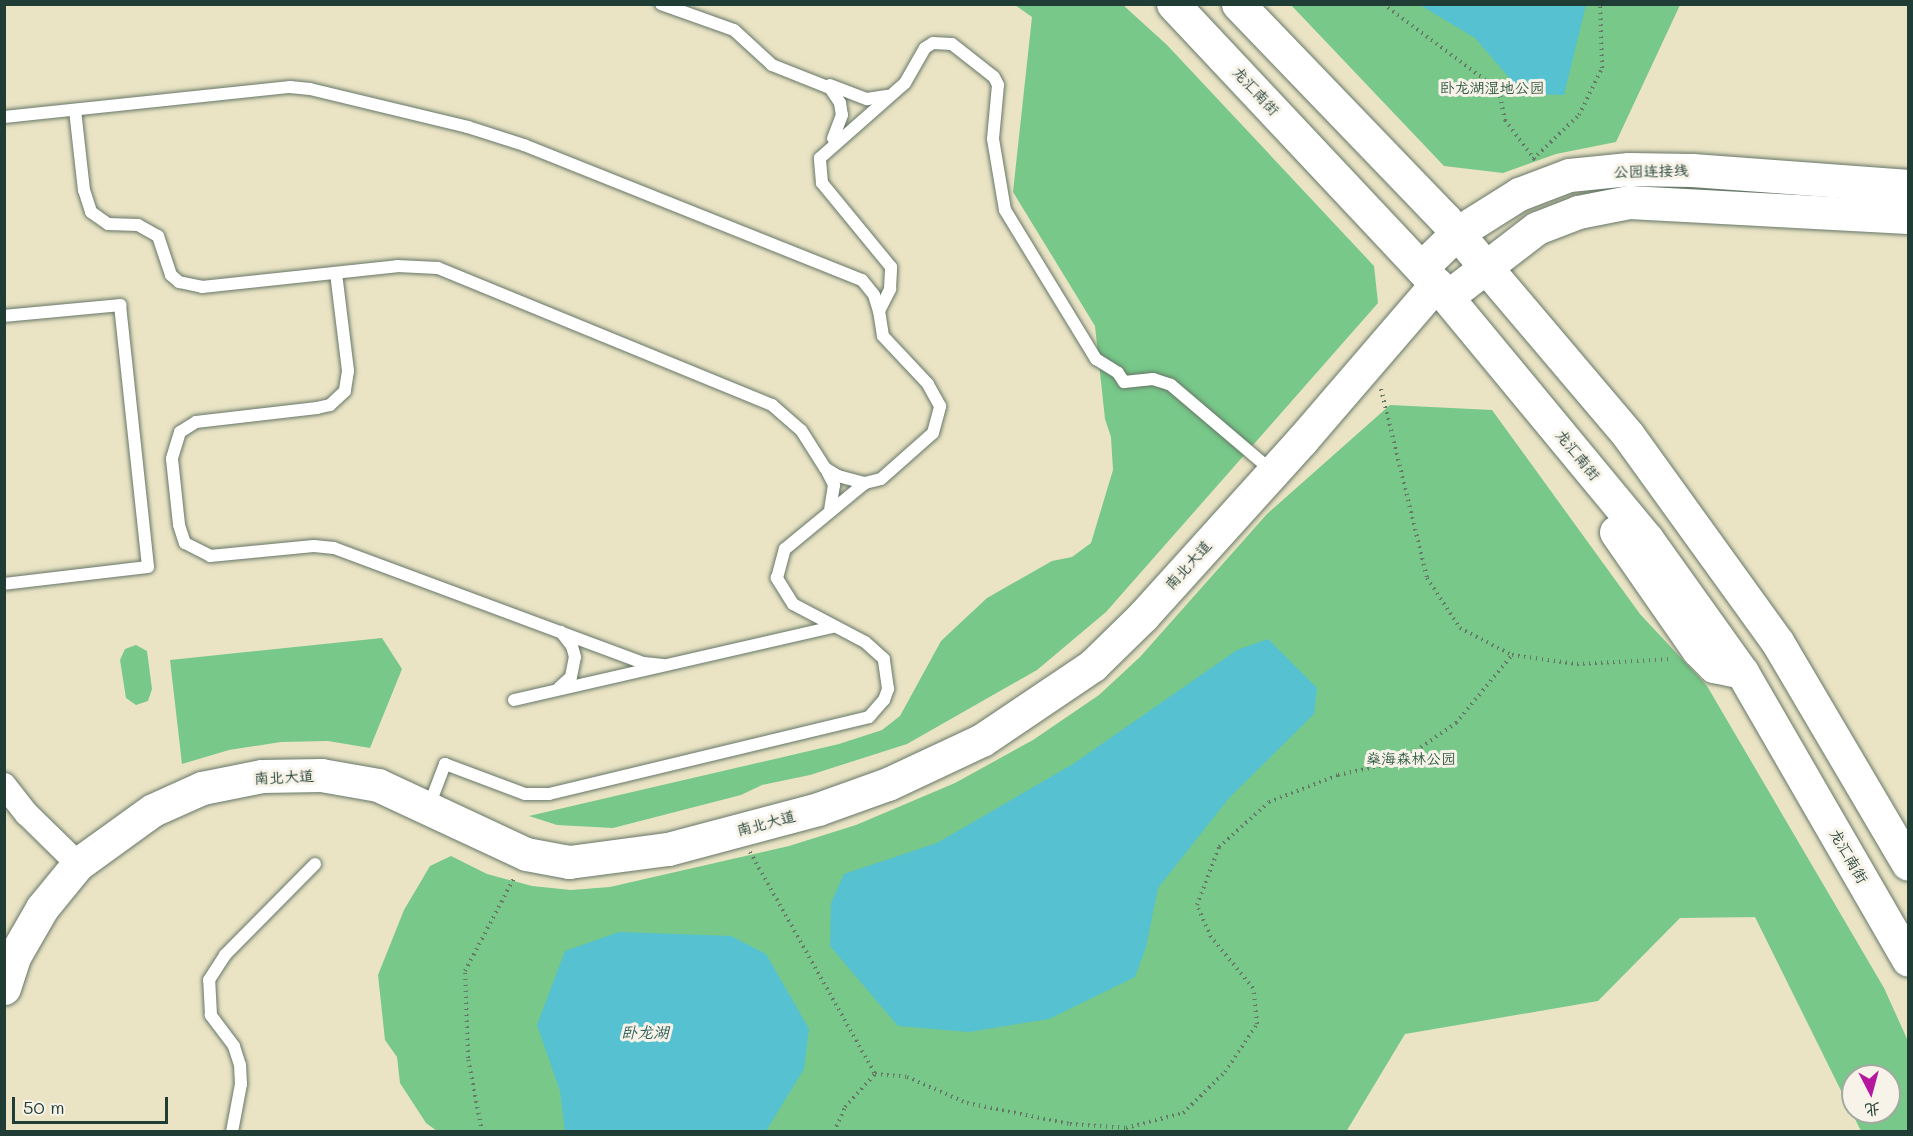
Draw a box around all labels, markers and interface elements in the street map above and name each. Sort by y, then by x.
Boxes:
street label: 龙汇南街 [1229,63,1283,119]
park label: 卧龙湖湿地公园 [1440,79,1544,97]
street label: 公园连接线 [1613,161,1689,181]
street label: 龙汇南街 [1552,426,1604,484]
street label: 南北大道 [1161,537,1215,593]
park label: 燊海森林公园 [1366,750,1456,768]
street label: 南北大道 [254,766,314,788]
street label: 南北大道 [735,807,797,839]
street label: 龙汇南街 [1826,826,1872,886]
water label: 卧龙湖 [621,1022,669,1042]
north arrow [1841,1064,1901,1124]
scale bar [15,1085,171,1123]
text: 50 m [23,1095,65,1119]
text: 北 [1864,1099,1882,1122]

